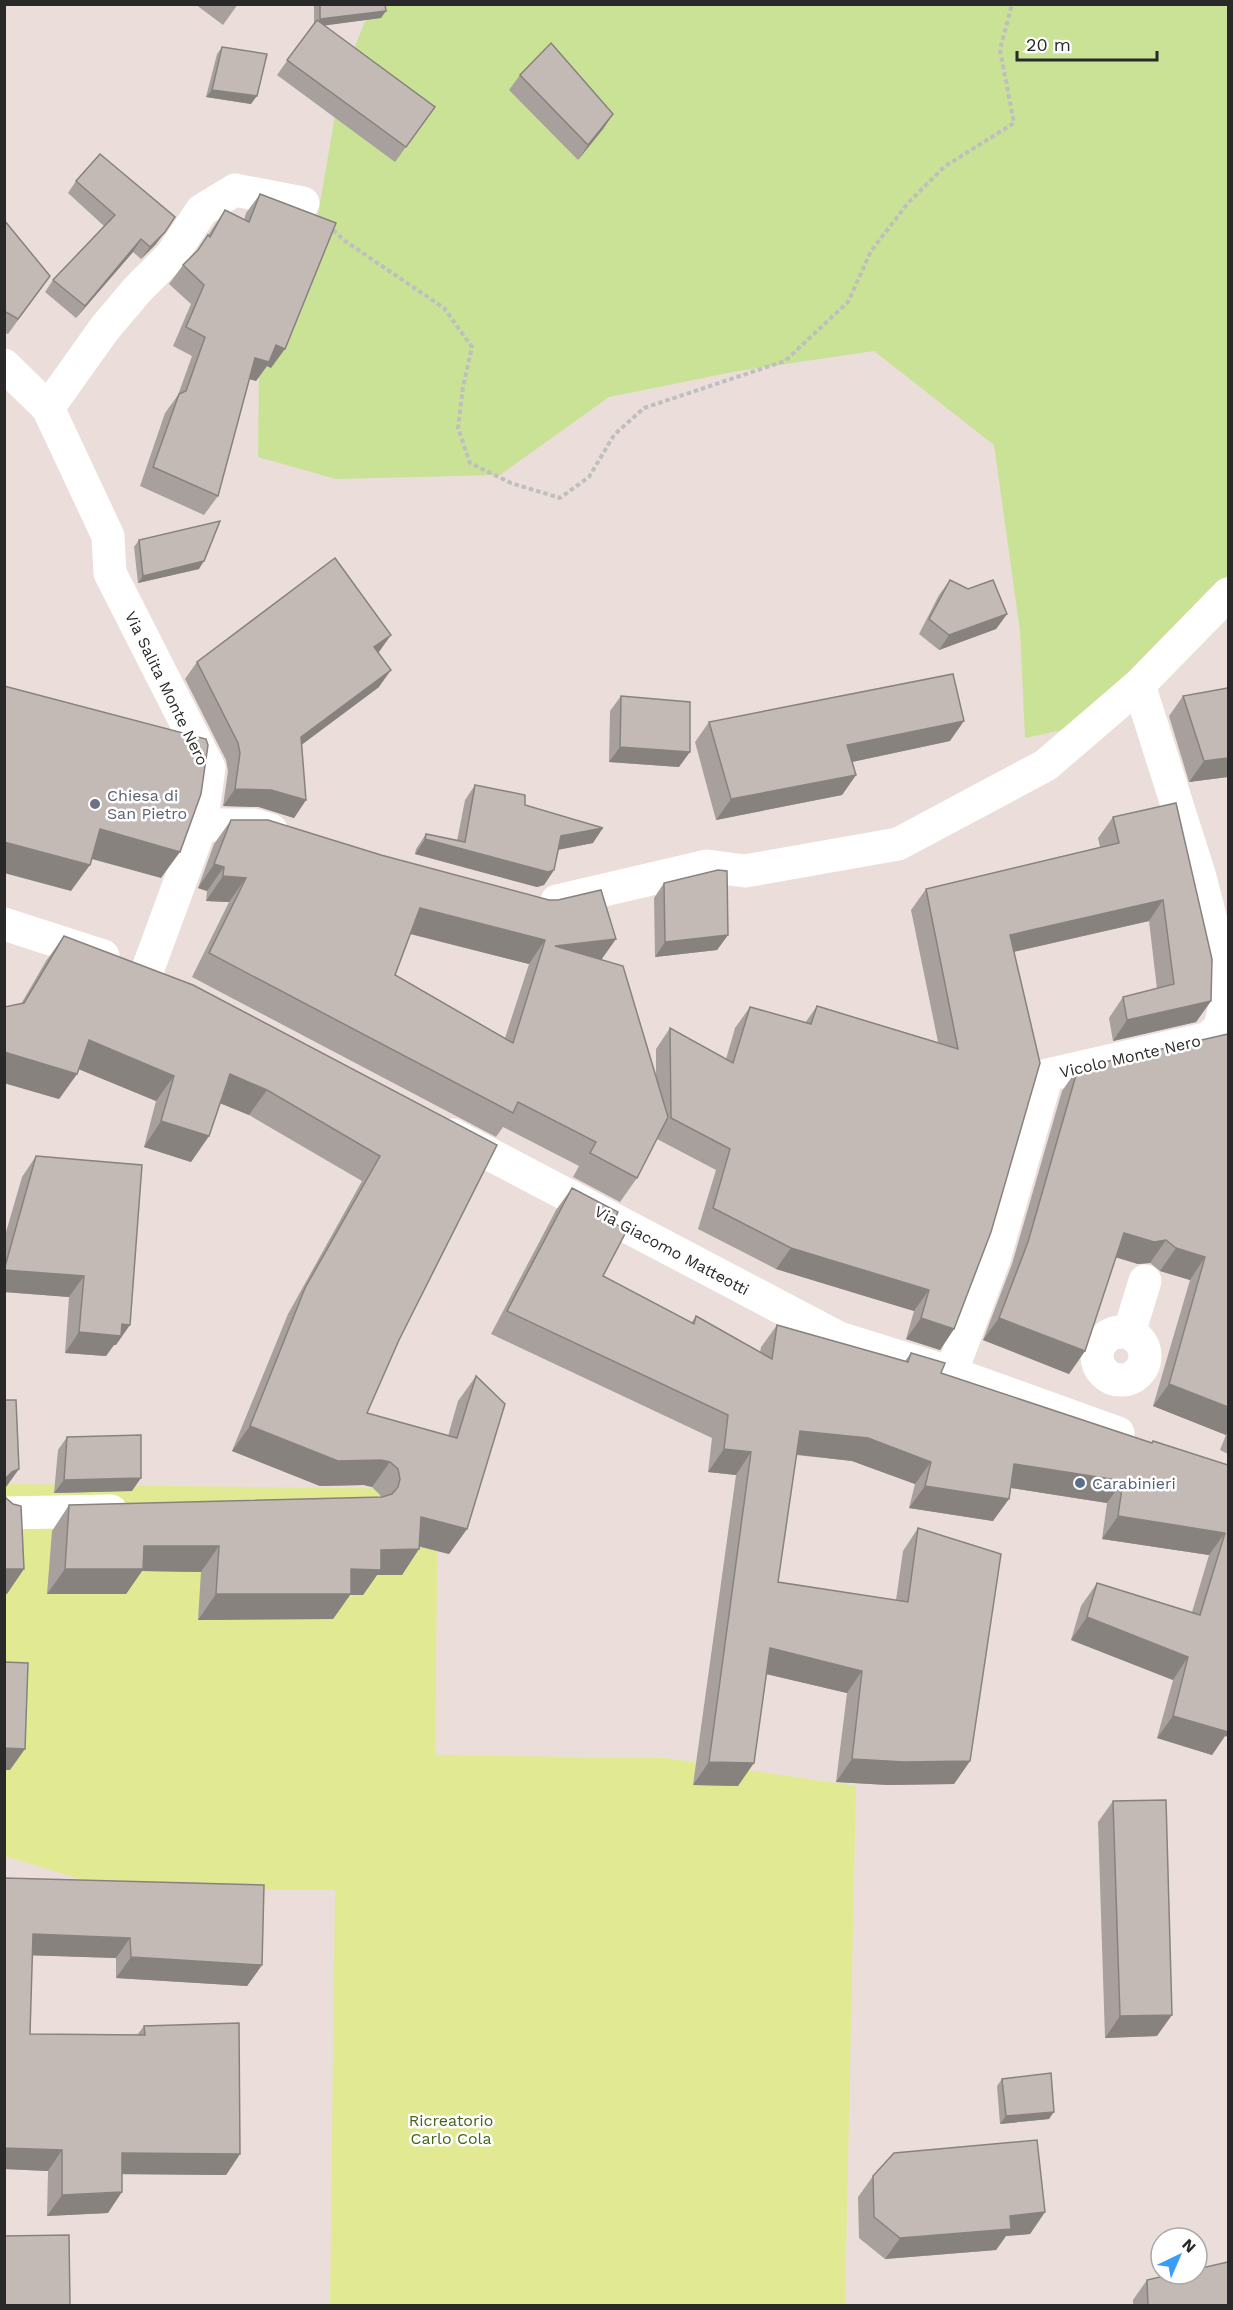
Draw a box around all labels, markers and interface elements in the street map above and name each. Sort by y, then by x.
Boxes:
scale bar [1017,24,1156,62]
text: 20 m [1026,34,1071,55]
street label: Via Salita Monte Nero [121,608,212,768]
place label: Chiesa di San Pietro [107,786,187,823]
marker: Chiesa di San Pietro [88,797,102,811]
street label: Vicolo Monte Nero [1058,1031,1202,1082]
street label: Via Giacomo Matteotti [591,1202,752,1299]
place label: Carabinieri [1092,1474,1176,1493]
marker: Carabinieri [1073,1476,1087,1490]
park label: Ricreatorio Carlo Cola [409,2111,493,2148]
north arrow [1149,2226,1209,2286]
text: N [1178,2235,1200,2257]

